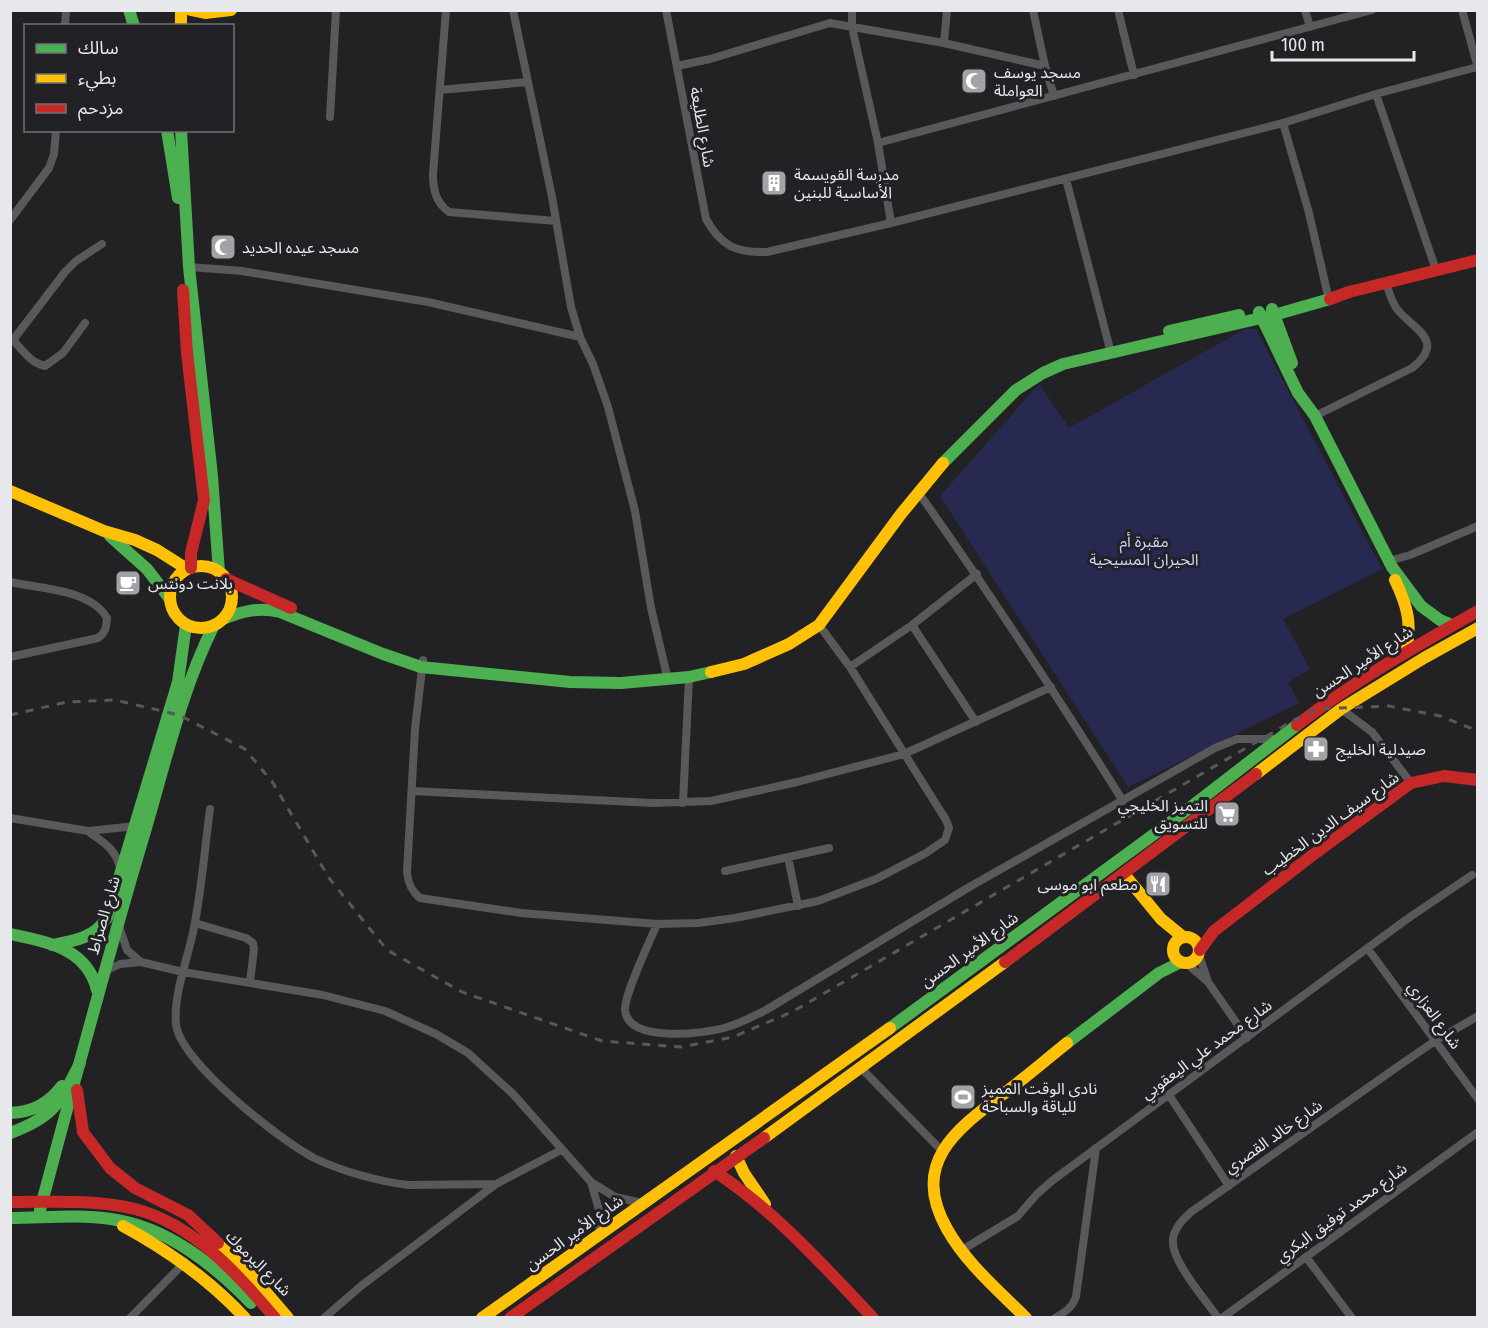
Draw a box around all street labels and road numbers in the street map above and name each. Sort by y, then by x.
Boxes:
street label: شارع الطليعة [683,85,719,169]
street label: شارع الأمير الحسن [1308,622,1418,703]
street label: شارع سيف الدين الخطيب [1258,767,1404,882]
street label: شارع الصراط [83,874,127,957]
street label: شارع الأمير الحسن [917,908,1024,994]
street label: شارع العزاري [1401,978,1466,1055]
street label: شارع محمد علي اليعقوبي [1137,995,1277,1106]
street label: شارع خالد القصري [1221,1096,1328,1180]
street label: شارع محمد توفيق البكري [1272,1158,1412,1269]
street label: شارع الأمير الحسن [522,1191,629,1277]
street label: شارع اليرموك [220,1227,295,1302]

